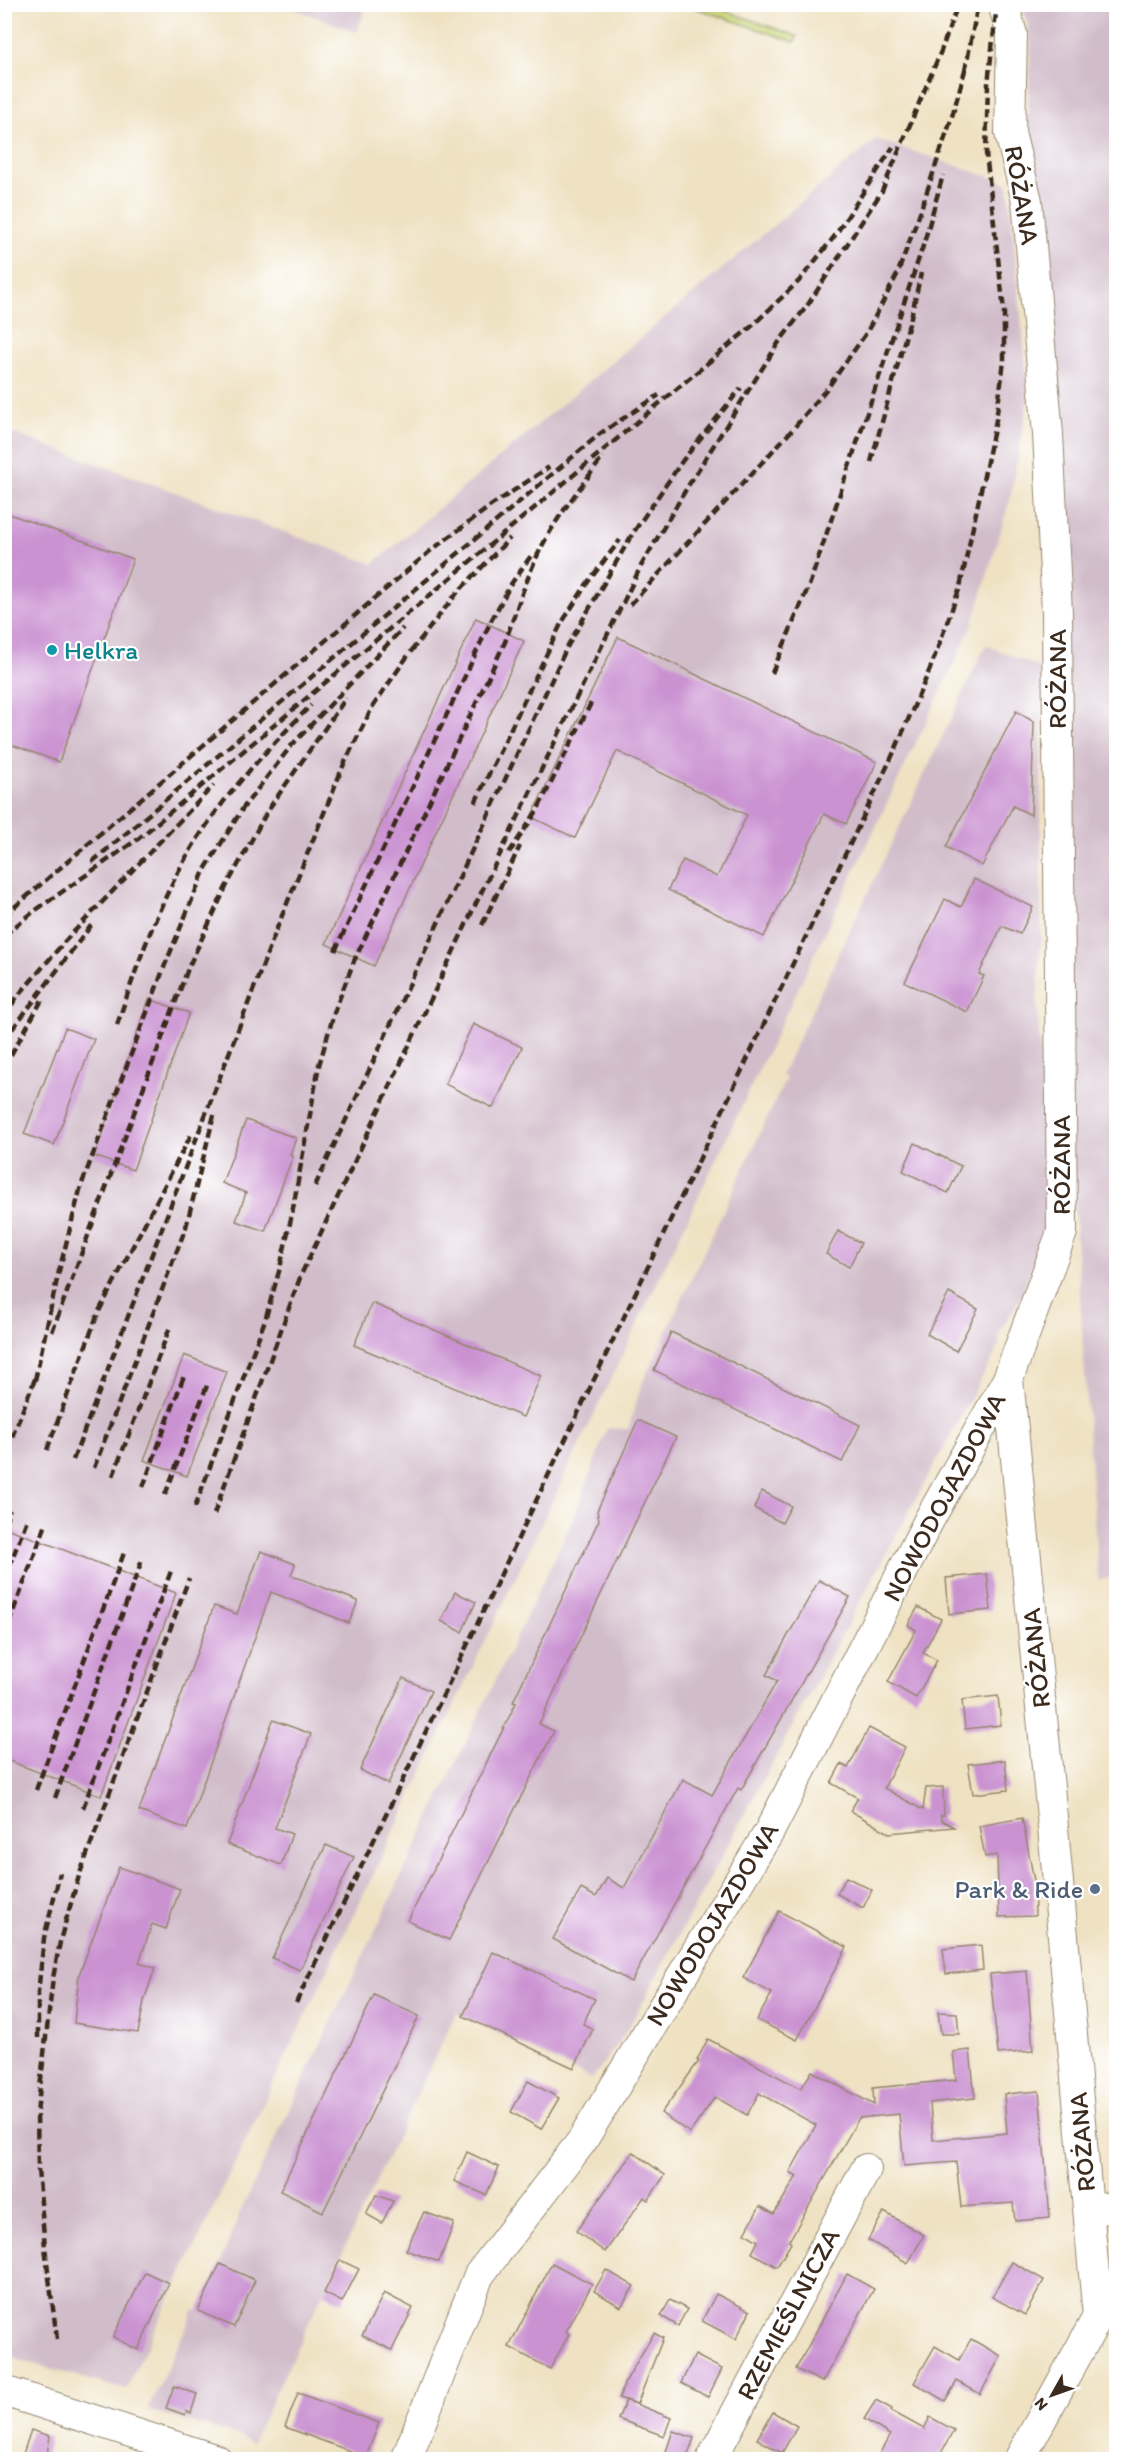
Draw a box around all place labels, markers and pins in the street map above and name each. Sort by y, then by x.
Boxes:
place label: Helkra [64,634,138,666]
marker: Helkra [45,643,59,657]
place label: Park & Ride [955,1873,1083,1905]
marker: Park & Ride [1088,1882,1102,1896]

